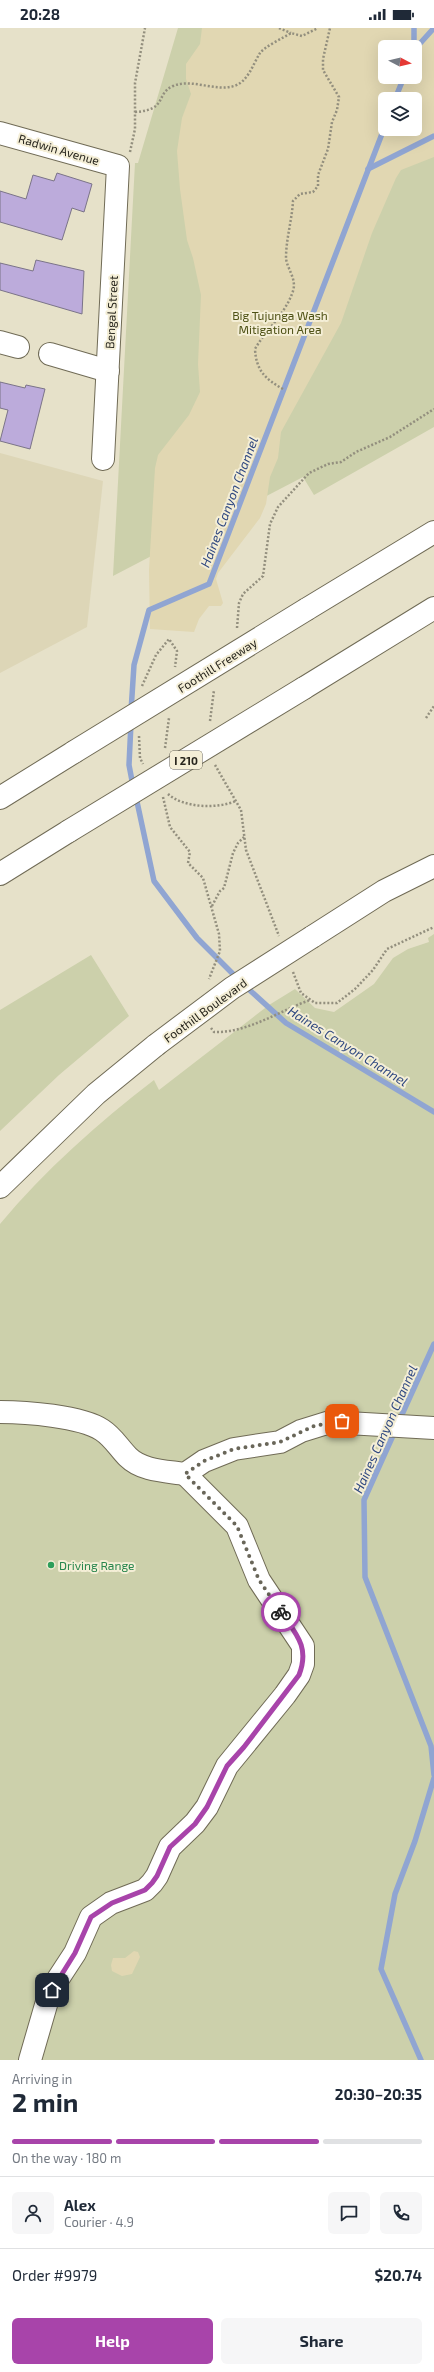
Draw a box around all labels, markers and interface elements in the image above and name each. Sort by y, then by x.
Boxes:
text: 20:28 [20,5,60,23]
north arrow [378,40,422,84]
map controls [378,40,422,136]
button: layers [378,92,422,136]
street label: Radwin Avenue [17,131,101,167]
street label: Bengal Street [102,275,120,349]
park label: Big Tujunga Wash Mitigation Area [232,308,328,336]
water label: Haines Canyon Channel [197,434,261,569]
street label: Foothill Freeway [175,635,260,695]
road number: I 210 [170,751,202,769]
street label: Foothill Boulevard [161,975,249,1045]
water label: Haines Canyon Channel [285,1003,411,1090]
water label: Haines Canyon Channel [350,1362,421,1495]
pin [325,1404,359,1438]
icon: bag [331,1410,353,1432]
place label: Driving Range [59,1558,135,1572]
marker: Driving Range [46,1560,56,1570]
courier [261,1592,301,1632]
icon: bike [270,1601,292,1623]
pin [35,1973,69,2007]
icon: home [41,1979,63,2001]
text: Arriving in [12,2071,72,2087]
text: 20:30–20:35 [335,2085,422,2103]
text: 2 min [12,2086,78,2117]
text: On the way · 180 m [12,2150,122,2166]
button: person [12,2192,54,2234]
button: chat [328,2192,370,2234]
button: phone [380,2192,422,2234]
text: Alex [64,2196,96,2214]
text: Courier · 4.9 [64,2214,134,2230]
text: Order #9979 [12,2266,97,2284]
text: $20.74 [374,2266,422,2284]
button: Help [12,2318,213,2364]
button: Share [221,2318,422,2364]

